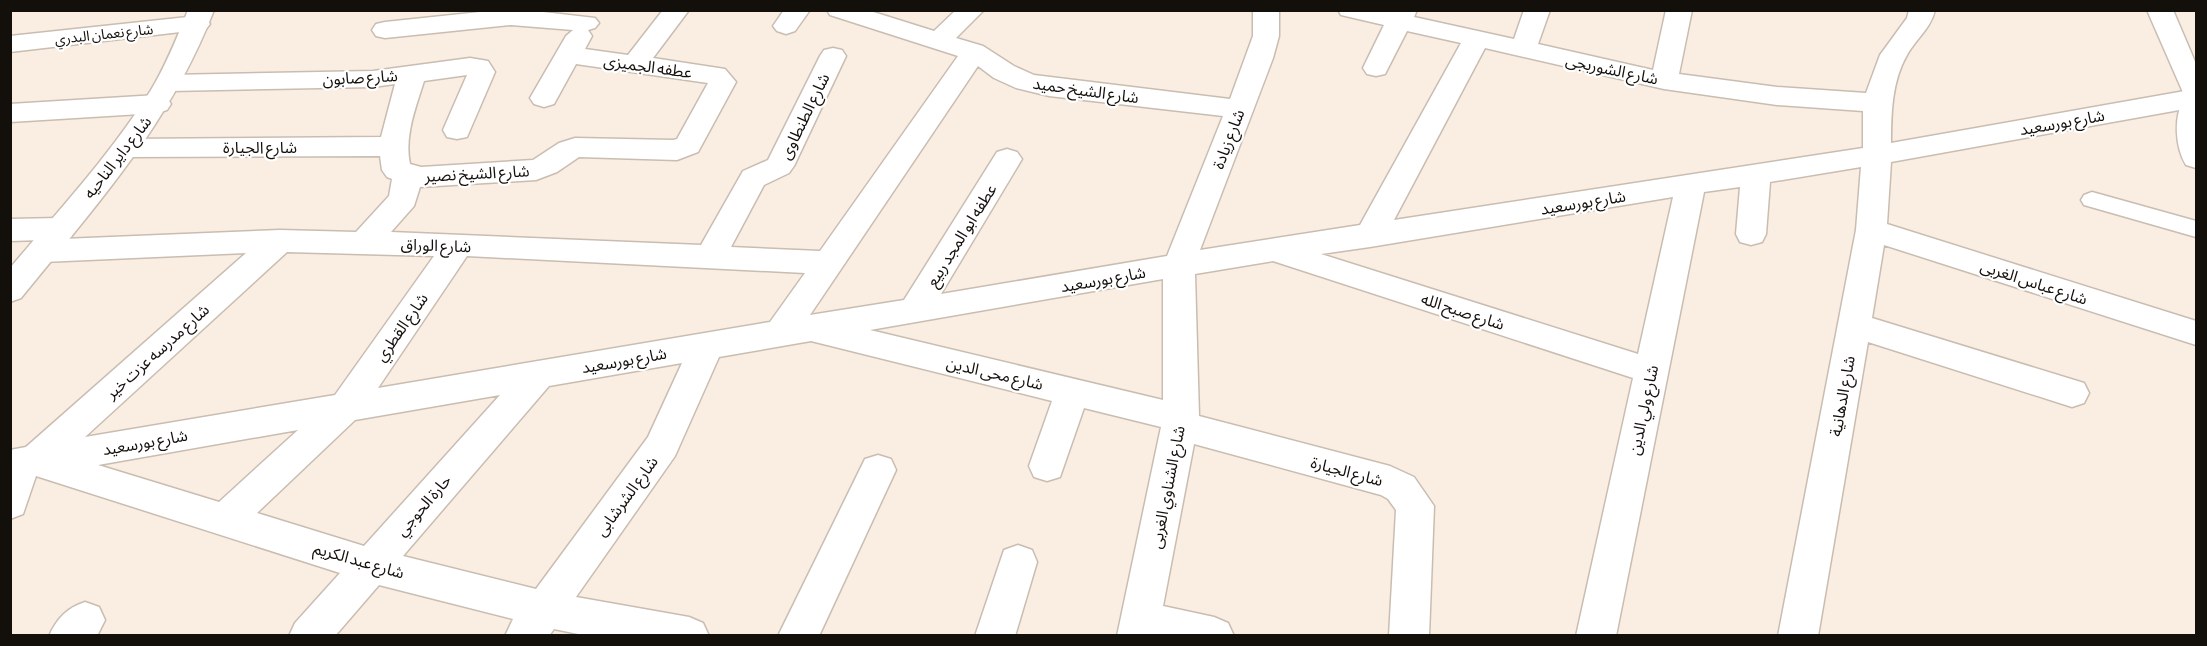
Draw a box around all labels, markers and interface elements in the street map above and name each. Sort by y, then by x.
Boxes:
street label: شارع نعمان البدري [54,21,154,50]
street label: شارع الشوربجى [1563,50,1660,92]
street label: عطفه الجميزى [602,51,693,82]
street label: شارع صابون [322,66,398,92]
street label: شارع الطنطاوى [775,70,836,164]
street label: شارع الشيخ حميد [1031,74,1140,110]
street label: شارع بورسعيد [2018,106,2107,142]
street label: شارع زيادة [1208,107,1251,173]
street label: شارع داير الناحيه [79,112,158,204]
street label: شارع الجيارة [223,138,297,160]
street label: شارع الشيخ نصير [423,161,530,189]
street label: عطفه ابو المجد ربيع [922,180,1003,292]
street label: شارع بورسعيد [1539,186,1627,222]
street label: شارع الوراق [400,235,472,259]
street label: شارع عباس الغربى [1977,256,2090,312]
street label: شارع بورسعيد [1059,263,1148,299]
street label: شارع القطري [371,289,434,367]
street label: شارع صبح الله [1418,289,1507,337]
street label: شارع مدرسه عزت خير [101,300,215,406]
street label: شارع بورسعيد [580,344,669,380]
street label: شارع محى الدين [944,353,1045,397]
street label: شارع الدهانية [1826,354,1862,439]
street label: شارع ولي الدين [1625,363,1665,458]
street label: شارع الشناوي الغربى [1146,424,1192,551]
street label: شارع بورسعيد [101,426,190,462]
street label: شارع الشرشابى [591,453,664,542]
street label: شارع الجيارة [1308,453,1385,493]
street label: حارة الحوجي [392,471,457,542]
street label: شارع عبد الكريم [311,538,406,585]

